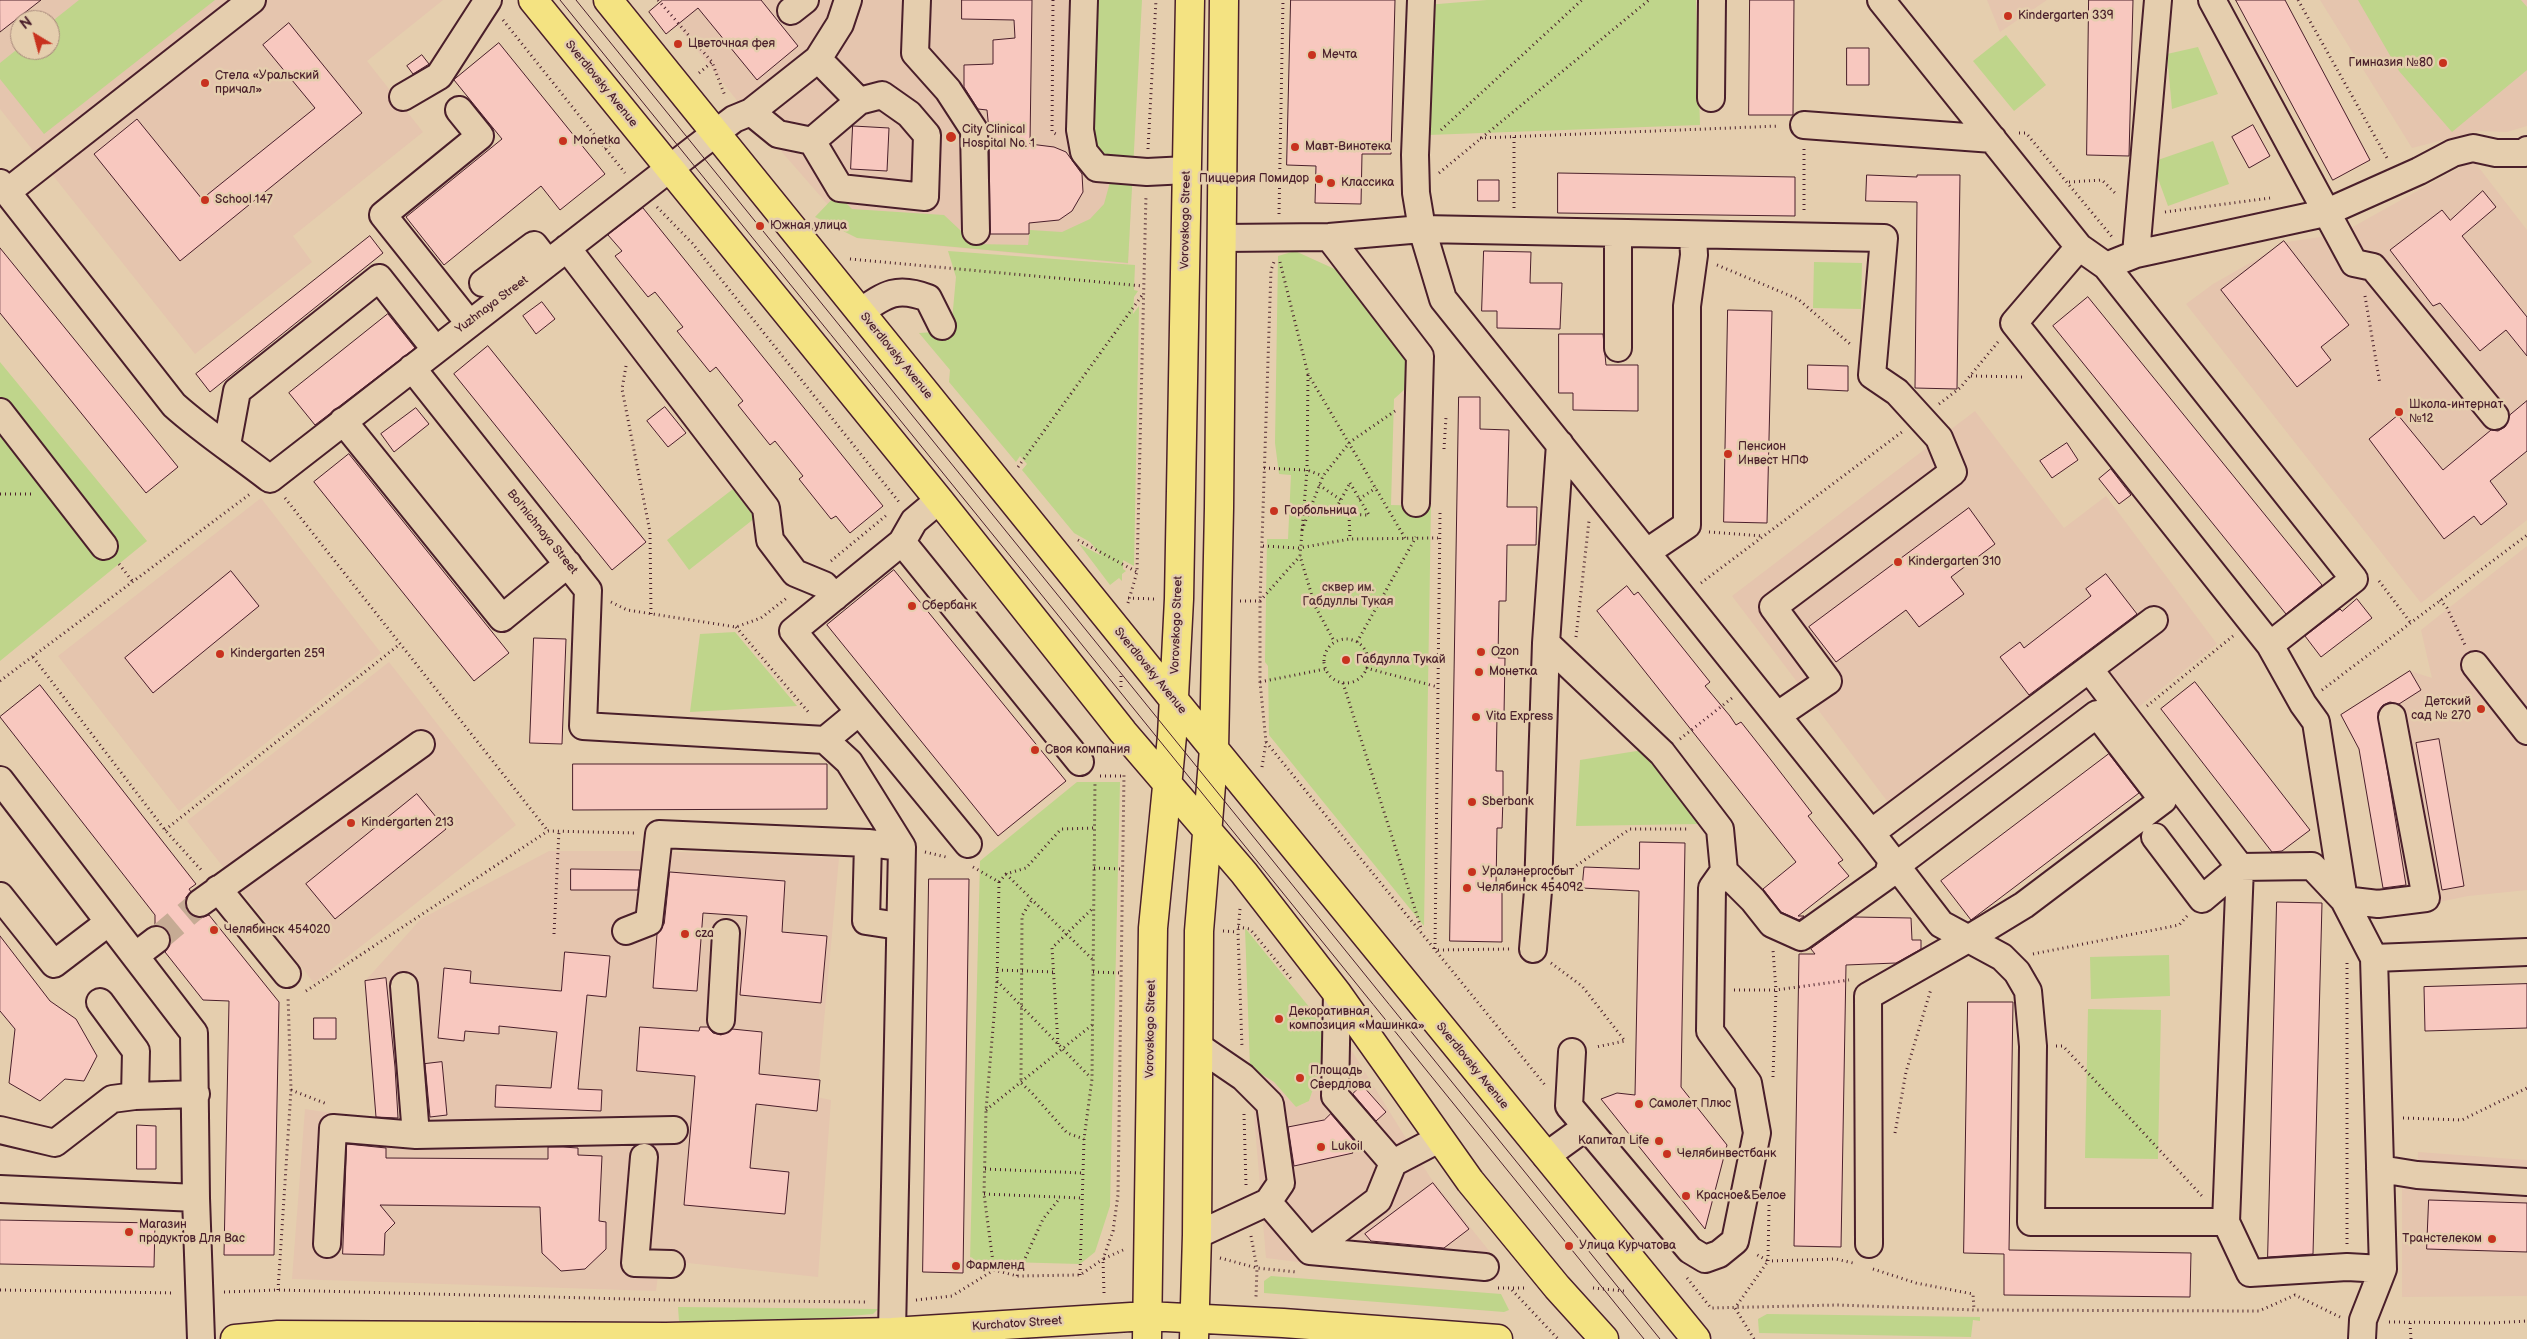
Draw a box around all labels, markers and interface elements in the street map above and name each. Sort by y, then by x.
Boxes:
place label: Kindergarten 339 [2018,9,2114,23]
north arrow [10,10,60,60]
marker: Kindergarten 339 [2002,10,2014,22]
text: N [17,13,36,33]
place label: Цветочная фея [688,37,775,51]
street label: Sverdlovsky Avenue [562,38,640,130]
marker: Цветочная фея [672,38,684,50]
place label: Мечта [1322,48,1357,62]
marker: Мечта [1306,49,1318,61]
place label: Гимназия №80 [2349,56,2433,70]
marker: Гимназия №80 [2437,57,2449,69]
place label: Стела «Уральский причал» [215,69,319,97]
marker: Стела «Уральский причал» [199,77,211,89]
place label: City Clinical Hospital No. 1 [962,123,1035,151]
marker: City Clinical Hospital No. 1 [944,130,958,144]
place label: Monetka [573,134,620,148]
marker: Monetka [557,135,569,147]
place label: Мавт-Винотека [1305,140,1391,154]
marker: Мавт-Винотека [1289,141,1301,153]
street label: Vorovskogo Street [1178,171,1194,269]
place label: Пиццерия Помидор [1199,172,1309,186]
marker: Пиццерия Помидор [1313,173,1325,185]
place label: Классика [1341,176,1394,190]
marker: Классика [1325,177,1337,189]
place label: School 147 [215,193,273,207]
marker: School 147 [199,194,211,206]
place label: Южная улица [770,219,847,233]
marker: Южная улица [754,220,766,232]
street label: Yuzhnaya Street [453,273,531,337]
street label: Sverdlovsky Avenue [857,310,935,402]
place label: Школа-интернат №12 [2409,398,2503,426]
marker: Школа-интернат №12 [2393,406,2405,418]
place label: Пенсион Инвест НПФ [1738,440,1809,468]
marker: Пенсион Инвест НПФ [1722,448,1734,460]
street label: Bol'nichnaya Street [503,487,581,577]
place label: Горбольница [1284,504,1357,518]
marker: Горбольница [1268,505,1280,517]
place label: Kindergarten 310 [1908,555,2001,569]
marker: Kindergarten 310 [1892,556,1904,568]
street label: Vorovskogo Street [1168,576,1186,674]
park label: сквер им. Габдуллы Тукая [1302,581,1394,609]
place label: Сбербанк [922,599,977,613]
marker: Сбербанк [906,600,918,612]
street label: Sverdlovsky Avenue [1111,625,1189,717]
place label: Ozon [1491,645,1519,659]
marker: Ozon [1475,646,1487,658]
place label: Kindergarten 259 [230,647,325,661]
marker: Kindergarten 259 [214,648,226,660]
place label: Габдулла Тукай [1356,653,1446,667]
marker: Габдулла Тукай [1340,654,1352,666]
place label: Монетка [1489,665,1538,679]
marker: Монетка [1473,666,1485,678]
place label: Детский сад № 270 [2411,695,2471,723]
marker: Детский сад № 270 [2475,703,2487,715]
place label: Vita Express [1486,710,1553,724]
marker: Vita Express [1470,711,1482,723]
place label: Своя компания [1045,743,1130,757]
marker: Своя компания [1029,744,1041,756]
place label: Sberbank [1482,795,1534,809]
marker: Sberbank [1466,796,1478,808]
place label: Kindergarten 213 [361,816,454,830]
marker: Kindergarten 213 [345,817,357,829]
place label: Уралэнергосбыт [1482,865,1574,879]
marker: Уралэнергосбыт [1466,866,1478,878]
place label: Челябинск 454092 [1477,881,1583,895]
marker: Челябинск 454092 [1461,882,1473,894]
place label: Челябинск 454020 [224,923,330,937]
marker: Челябинск 454020 [208,924,220,936]
place label: cza [695,927,714,941]
marker: cza [679,928,691,940]
street label: Vorovskogo Street [1143,980,1159,1078]
place label: Декоративная композиция «Машинка» [1289,1005,1425,1033]
marker: Декоративная композиция «Машинка» [1273,1013,1285,1025]
street label: Sverdlovsky Avenue [1433,1020,1511,1112]
place label: Площадь Свердлова [1310,1064,1371,1092]
marker: Площадь Свердлова [1294,1072,1306,1084]
place label: Самолет Плюс [1649,1097,1731,1111]
marker: Самолет Плюс [1633,1098,1645,1110]
place label: Капитал Life [1578,1134,1649,1148]
marker: Капитал Life [1653,1135,1665,1147]
place label: Lukoil [1331,1140,1363,1154]
marker: Lukoil [1315,1141,1327,1153]
place label: Челябинвестбанк [1677,1147,1776,1161]
marker: Челябинвестбанк [1661,1148,1673,1160]
place label: Красное&Белое [1696,1189,1786,1203]
marker: Красное&Белое [1680,1190,1692,1202]
place label: Магазин продуктов Для Вас [139,1218,245,1246]
marker: Магазин продуктов Для Вас [123,1226,135,1238]
place label: Транстелеком [2402,1232,2482,1246]
marker: Транстелеком [2486,1233,2498,1245]
place label: Улица Курчатова [1579,1239,1676,1253]
marker: Улица Курчатова [1563,1240,1575,1252]
place label: Фармленд [966,1259,1025,1273]
marker: Фармленд [950,1260,962,1272]
street label: Kurchatov Street [972,1314,1062,1334]

